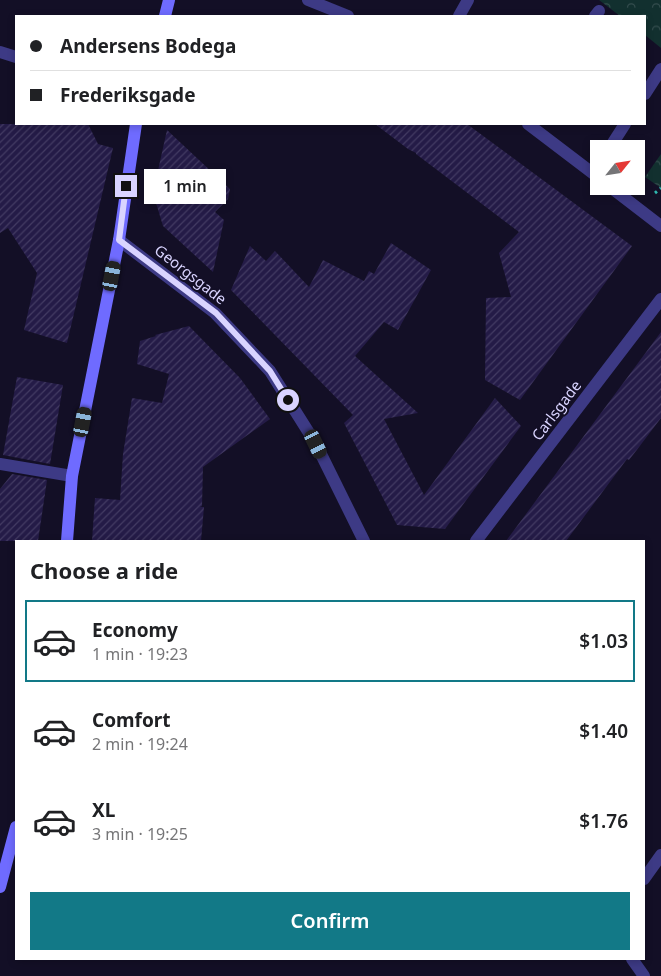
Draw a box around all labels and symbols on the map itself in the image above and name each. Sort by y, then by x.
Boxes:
north arrow [590,140,645,195]
callout: 1 min [144,168,226,204]
route end [115,175,137,197]
street label: Georgsgade [151,240,231,308]
car [101,260,122,292]
street label: Carlsgade [527,376,585,444]
route start [277,389,299,411]
car [72,406,93,438]
car [302,427,329,461]

